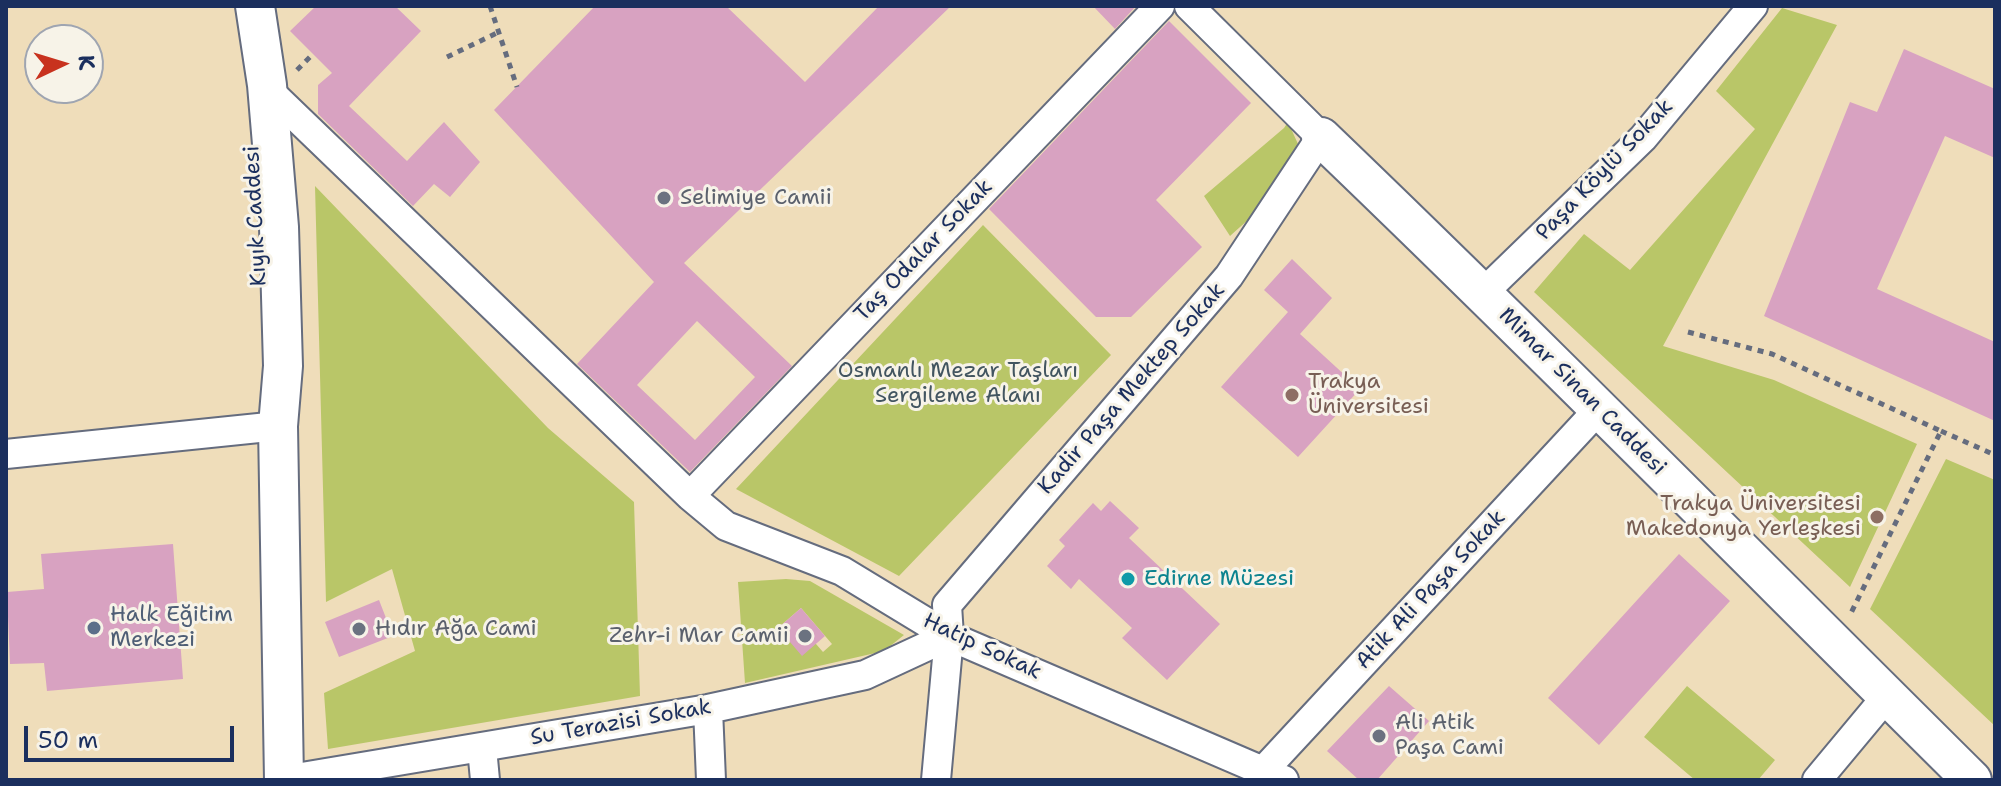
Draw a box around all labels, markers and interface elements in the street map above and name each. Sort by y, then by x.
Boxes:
north arrow [24,24,104,104]
text: K [71,54,101,71]
street label: Paşa Köylü Sokak [1531,94,1679,246]
street label: Kıyık Caddesi [239,145,273,287]
street label: Taş Odalar Sokak [849,174,999,328]
place label: Selimiye Camii [680,185,832,211]
marker: Selimiye Camii [655,189,673,207]
street label: Kadir Paşa Mektep Sokak [1033,278,1231,500]
street label: Mimar Sinan Caddesi [1493,303,1671,481]
park label: Osmanlı Mezar Taşları Sergileme Alanı [838,358,1078,410]
place label: Trakya Üniversitesi [1308,369,1429,420]
marker: Trakya Üniversitesi [1283,386,1301,404]
place label: Trakya Üniversitesi Makedonya Yerleşkesi [1626,491,1861,542]
street label: Atik Ali Paşa Sokak [1351,505,1511,675]
marker: Trakya Üniversitesi Makedonya Yerleşkesi [1868,508,1886,526]
place label: Edirne Müzesi [1144,566,1294,592]
marker: Edirne Müzesi [1119,570,1137,588]
place label: Halk Eğitim Merkezi [110,602,233,654]
street label: Hatip Sokak [919,608,1045,686]
place label: Hıdır Ağa Cami [375,616,537,642]
marker: Halk Eğitim Merkezi [85,619,103,637]
marker: Hıdır Ağa Cami [350,620,368,638]
place label: Zehr-i Mar Camii [609,623,789,649]
marker: Zehr-i Mar Camii [796,627,814,645]
street label: Su Terazisi Sokak [528,694,714,752]
scale bar [28,710,238,760]
place label: Ali Atik Paşa Cami [1395,710,1504,762]
text: 50 m [38,724,98,756]
marker: Ali Atik Paşa Cami [1370,727,1388,745]

